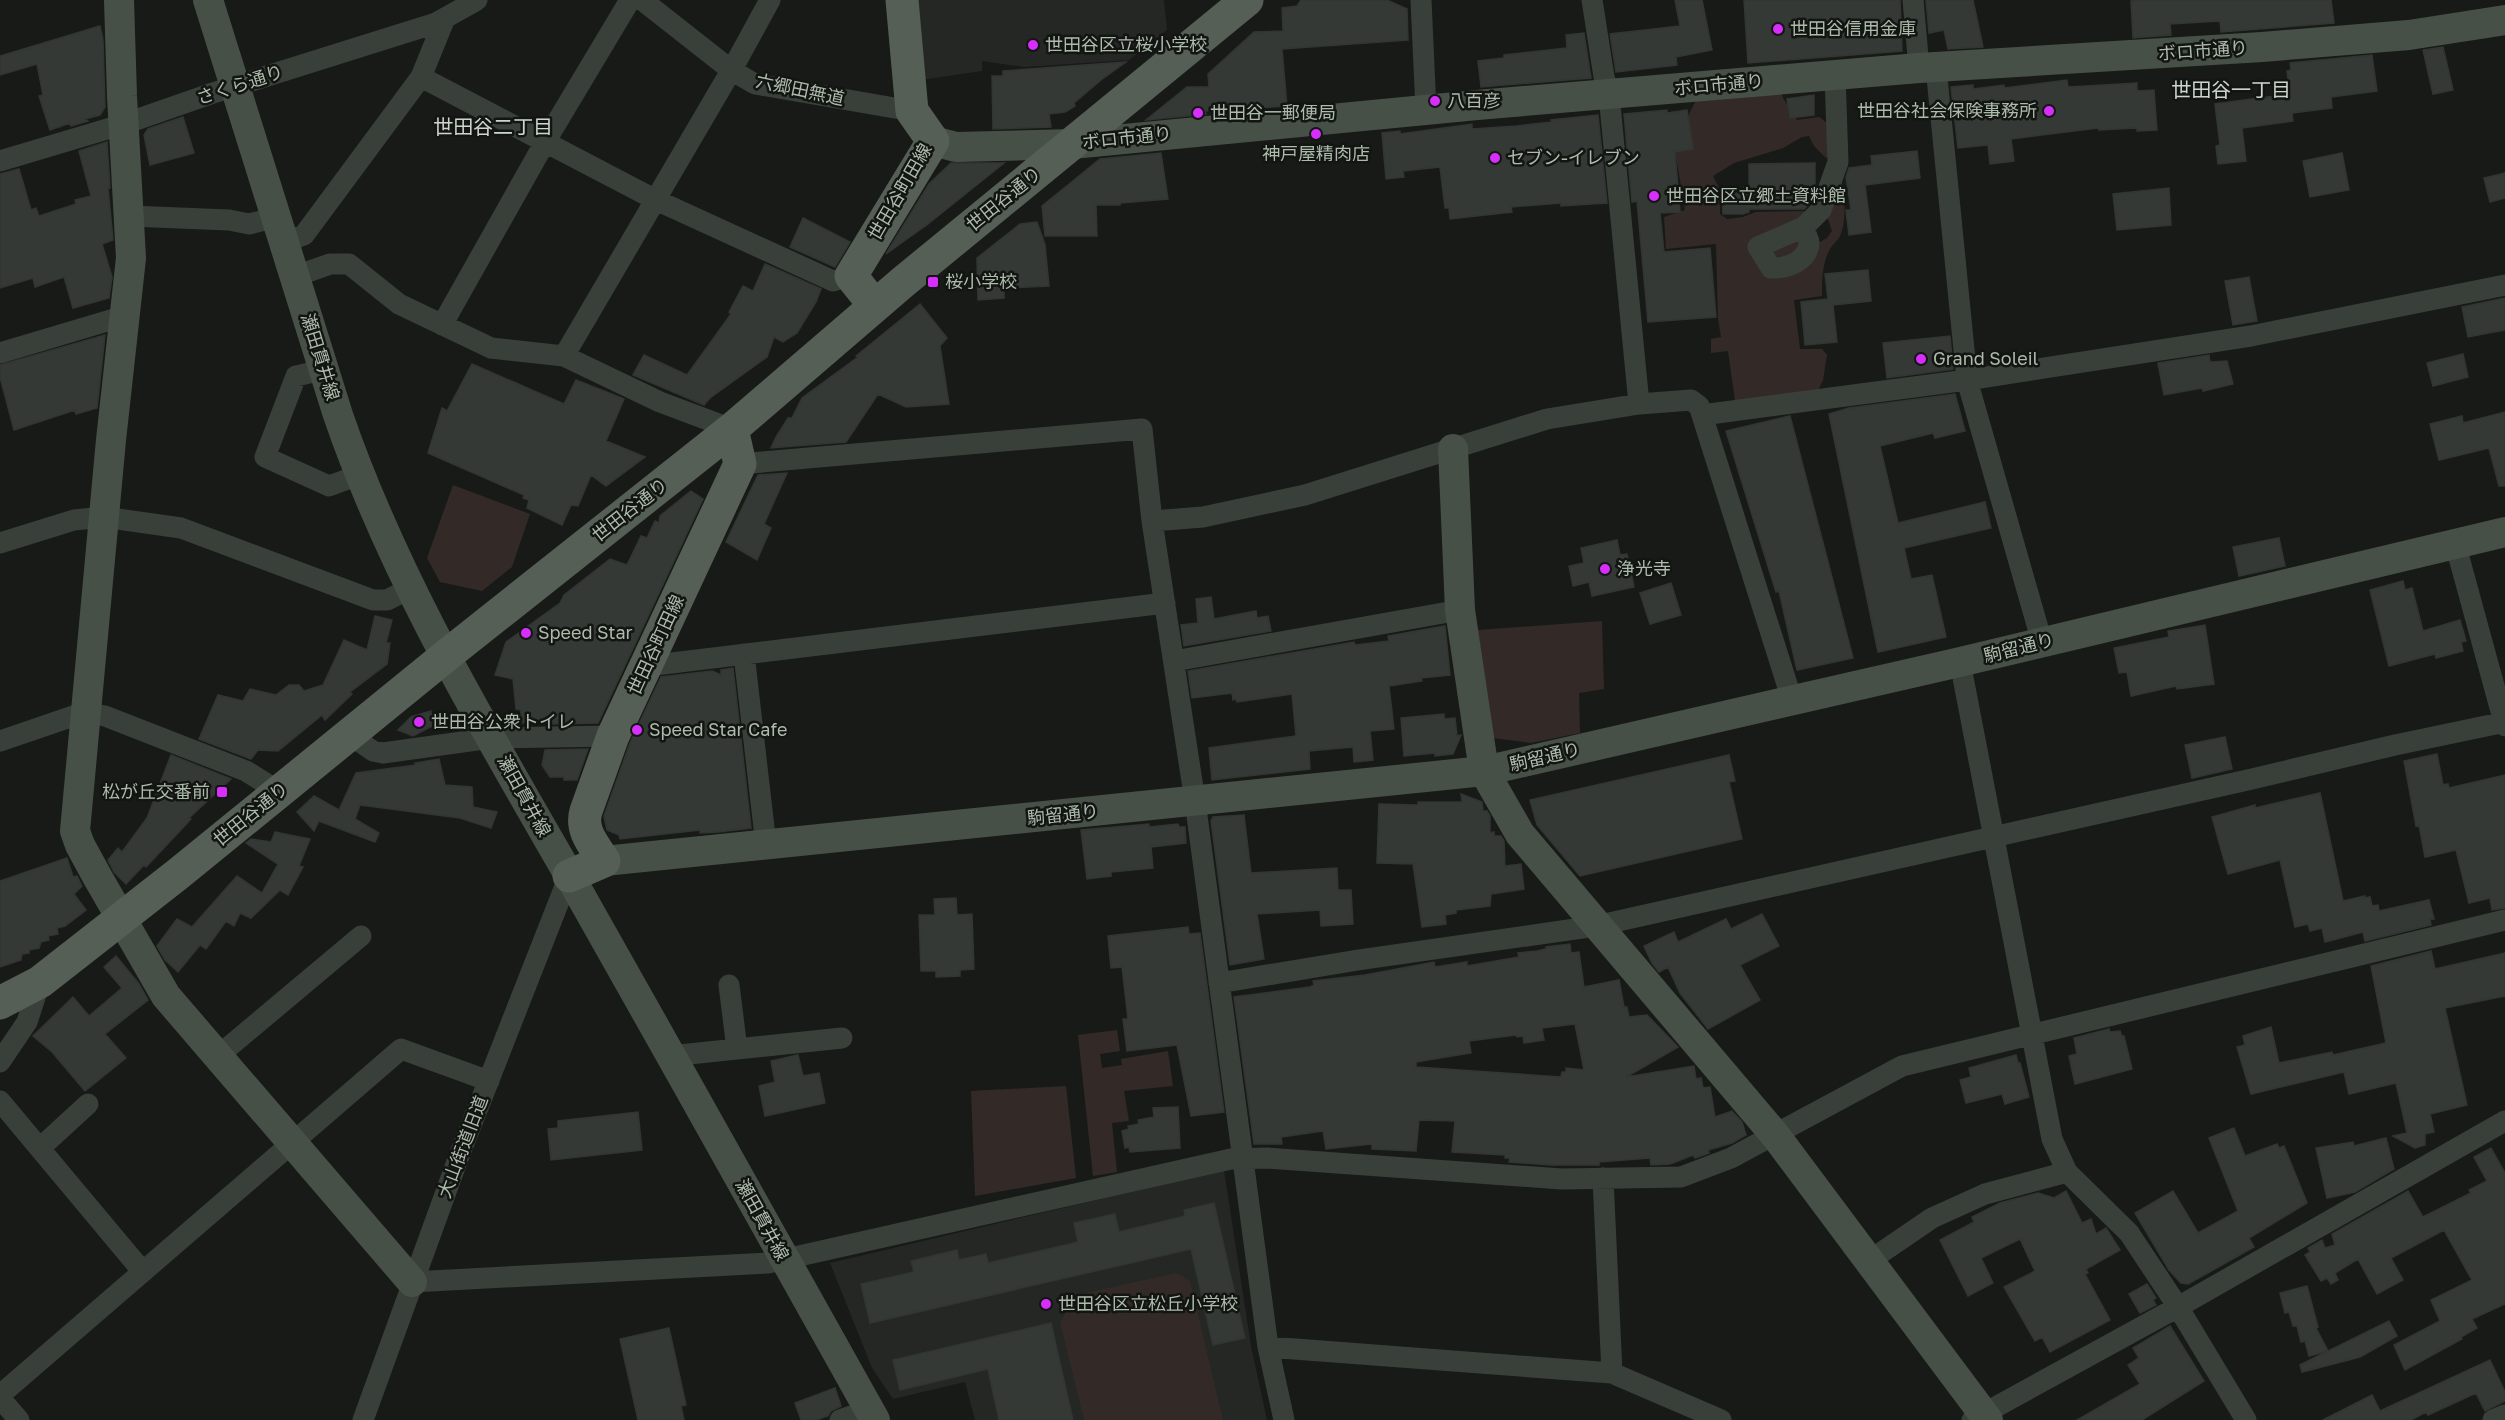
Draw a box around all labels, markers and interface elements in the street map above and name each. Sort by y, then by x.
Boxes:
place label: 世田谷信用金庫 [1790,17,1916,39]
marker: 世田谷信用金庫 [1771,22,1785,36]
place label: 世田谷区立桜小学校 [1045,33,1207,55]
street label: ボロ市通り [2157,36,2249,64]
marker: 世田谷区立桜小学校 [1026,38,1040,52]
street label: さくら通り [193,60,286,108]
street label: 六郷田無道 [754,69,847,109]
street label: ボロ市通り [1673,69,1765,99]
district label: 世田谷一丁目 [2171,77,2291,101]
place label: 八百彦 [1447,89,1501,111]
marker: 八百彦 [1428,94,1442,108]
place label: 世田谷社会保険事務所 [1857,99,2037,121]
place label: 世田谷一郵便局 [1210,101,1336,123]
marker: 世田谷社会保険事務所 [2042,104,2056,118]
marker: 世田谷一郵便局 [1191,106,1205,120]
district label: 世田谷二丁目 [433,114,553,138]
street label: ボロ市通り [1081,121,1173,153]
marker: 神戸屋精肉店 [1309,127,1323,141]
street label: 世田谷町田線 [863,139,936,244]
place label: 神戸屋精肉店 [1262,142,1370,164]
place label: セブン-イレブン [1507,146,1640,168]
marker: セブン-イレブン [1488,151,1502,165]
street label: 世田谷通り [961,161,1045,235]
place label: 世田谷区立郷土資料館 [1666,184,1846,206]
marker: 世田谷区立郷土資料館 [1647,189,1661,203]
place label: 桜小学校 [945,270,1017,292]
marker: 桜小学校 [926,275,940,289]
street label: 瀬田貫井線 [297,310,345,403]
place label: Grand Soleil [1933,347,2039,369]
marker: Grand Soleil [1914,352,1928,366]
street label: 世田谷通り [587,473,672,546]
place label: 浄光寺 [1617,557,1671,579]
marker: 浄光寺 [1598,562,1612,576]
street label: 世田谷町田線 [622,591,688,698]
place label: Speed Star [538,621,633,643]
marker: Speed Star [519,626,533,640]
street label: 駒留通り [1981,628,2056,666]
place label: 世田谷公衆トイレ [431,710,575,732]
marker: 世田谷公衆トイレ [412,715,426,729]
place label: Speed Star Cafe [649,718,787,740]
marker: Speed Star Cafe [630,723,644,737]
street label: 駒留通り [1507,737,1582,775]
street label: 瀬田貫井線 [493,751,556,840]
street label: 世田谷通り [208,776,292,850]
place label: 松が丘交番前 [102,780,210,802]
marker: 松が丘交番前 [215,785,229,799]
street label: 駒留通り [1026,799,1100,829]
street label: 大山街道旧道 [432,1092,492,1201]
street label: 瀬田貫井線 [731,1175,794,1264]
place label: 世田谷区立松丘小学校 [1058,1292,1238,1314]
marker: 世田谷区立松丘小学校 [1039,1297,1053,1311]

